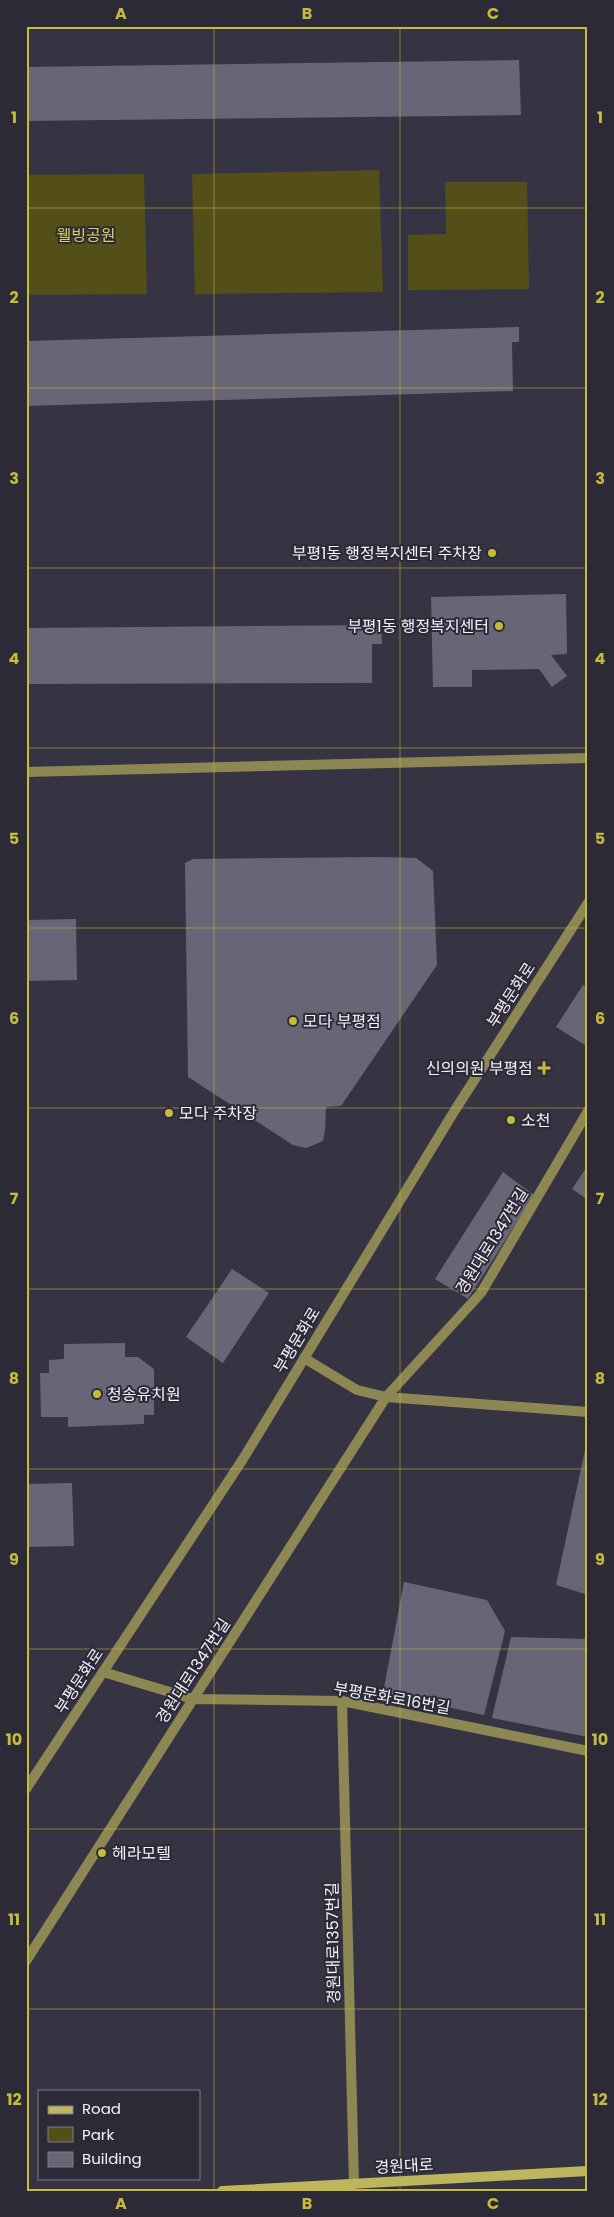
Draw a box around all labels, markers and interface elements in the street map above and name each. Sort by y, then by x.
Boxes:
text: A [115,2,127,25]
text: B [302,2,312,25]
text: C [487,2,499,25]
text: 1 [11,106,17,129]
text: 1 [597,106,603,129]
park label: 웰빙공원 [57,224,115,247]
text: 2 [9,286,19,309]
text: 2 [595,286,605,309]
text: 3 [9,467,19,490]
text: 3 [595,467,605,490]
place label: 부평1동 행정복지센터 주차장 [292,542,482,565]
marker: 부평1동 행정복지센터 주차장 [486,547,498,559]
place label: 부평1동 행정복지센터 [347,615,489,638]
marker: 부평1동 행정복지센터 [493,620,505,632]
text: 4 [9,647,20,670]
text: 4 [595,647,606,670]
text: 5 [9,827,19,850]
text: 5 [595,827,605,850]
street label: 부평문화로 [481,958,541,1032]
text: 6 [9,1007,19,1030]
text: 6 [595,1007,605,1030]
place label: 모다 부평점 [303,1010,381,1033]
marker: 모다 부평점 [287,1015,299,1027]
place label: 신의의원 부평점 [426,1057,533,1080]
marker: 신의의원 부평점 [537,1061,551,1075]
place label: 모다 주차장 [179,1102,257,1125]
marker: 모다 주차장 [163,1107,175,1119]
place label: 소천 [521,1109,550,1132]
marker: 소천 [505,1114,517,1126]
street label: 경원대로1347번길 [450,1183,534,1299]
text: 7 [10,1187,19,1210]
text: 7 [596,1187,605,1210]
street label: 부평문화로 [268,1302,326,1377]
text: 8 [9,1367,19,1390]
text: 8 [595,1367,605,1390]
place label: 청송유치원 [107,1383,181,1406]
marker: 청송유치원 [91,1388,103,1400]
text: 9 [9,1548,19,1571]
text: 9 [595,1548,605,1571]
street label: 경원대로1347번길 [150,1614,236,1728]
street label: 부평문화로 [49,1644,109,1718]
street label: 부평문화로16번길 [332,1676,452,1720]
text: 10 [6,1728,22,1751]
text: 10 [592,1728,608,1751]
place label: 헤라모텔 [112,1842,171,1865]
marker: 헤라모텔 [96,1847,108,1859]
street label: 경원대로1357번길 [320,1882,346,2004]
text: 11 [8,1908,20,1931]
text: 11 [594,1908,606,1931]
text: 12 [6,2088,22,2111]
text: 12 [592,2088,608,2111]
legend [38,2090,200,2180]
text: Road [82,2098,121,2119]
text: Park [82,2124,114,2145]
text: Building [82,2148,142,2169]
street label: 경원대로 [374,2153,434,2179]
text: A [115,2192,127,2215]
text: B [302,2192,312,2215]
text: C [487,2192,499,2215]

